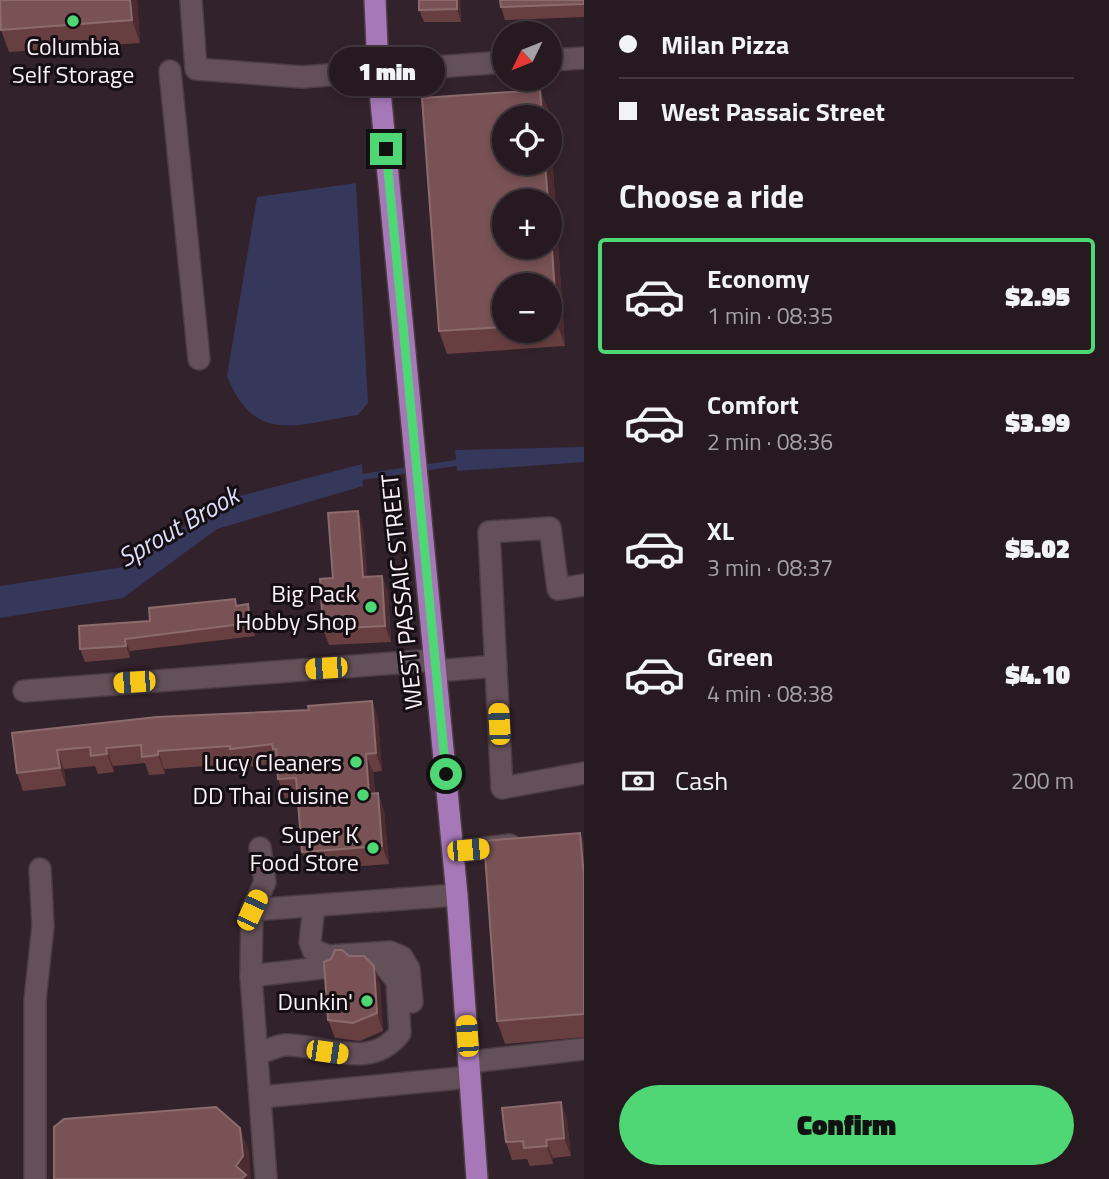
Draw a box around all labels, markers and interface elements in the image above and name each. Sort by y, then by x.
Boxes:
marker: Columbia Self Storage [65,13,81,29]
north arrow [492,21,562,91]
map controls [492,21,562,343]
text: Milan Pizza [661,25,789,64]
place label: Columbia Self Storage [12,28,134,92]
callout: 1 min [328,47,444,96]
text: 1 min [358,54,416,89]
text: West Passaic Street [661,92,885,131]
button: locate [492,105,562,175]
route end [370,133,402,165]
text: Choose a ride [619,172,804,220]
button: + [492,189,562,259]
text: Economy [707,259,809,298]
icon: car [623,265,686,328]
button: − [492,273,562,343]
text: $2.95 [1005,277,1070,316]
text: 1 min · 08:35 [707,298,833,333]
text: Comfort [707,385,799,424]
icon: car [623,391,686,454]
text: $3.99 [1005,403,1070,442]
text: 2 min · 08:36 [707,424,833,459]
street label: WEST PASSAIC STREET [371,472,431,712]
water label: Sprout Brook [110,474,249,576]
text: XL [707,511,734,550]
icon: car [623,517,686,580]
text: $5.02 [1005,529,1070,568]
text: 3 min · 08:37 [707,550,833,585]
place label: Big Pack Hobby Shop [235,575,357,639]
marker: Big Pack Hobby Shop [363,599,379,615]
text: Green [707,637,773,676]
icon: car [623,643,686,706]
text: $4.10 [1005,655,1070,694]
car [305,656,348,680]
car [113,670,156,694]
text: 4 min · 08:38 [707,676,833,711]
car [488,702,511,746]
place label: Lucy Cleaners [203,744,342,780]
marker: Lucy Cleaners [348,754,364,770]
route start [430,758,462,790]
text: Cash [675,761,728,800]
icon: cash [619,762,657,800]
text: 200 m [1011,763,1074,798]
place label: DD Thai Cuisine [192,777,349,813]
marker: DD Thai Cuisine [355,787,371,803]
place label: Super K Food Store [249,816,359,880]
car [447,838,490,862]
marker: Super K Food Store [365,840,381,856]
car [234,887,271,933]
place label: Dunkin' [278,983,353,1019]
marker: Dunkin' [359,993,375,1009]
car [456,1014,479,1058]
car [305,1039,350,1065]
button: Confirm [619,1085,1074,1165]

